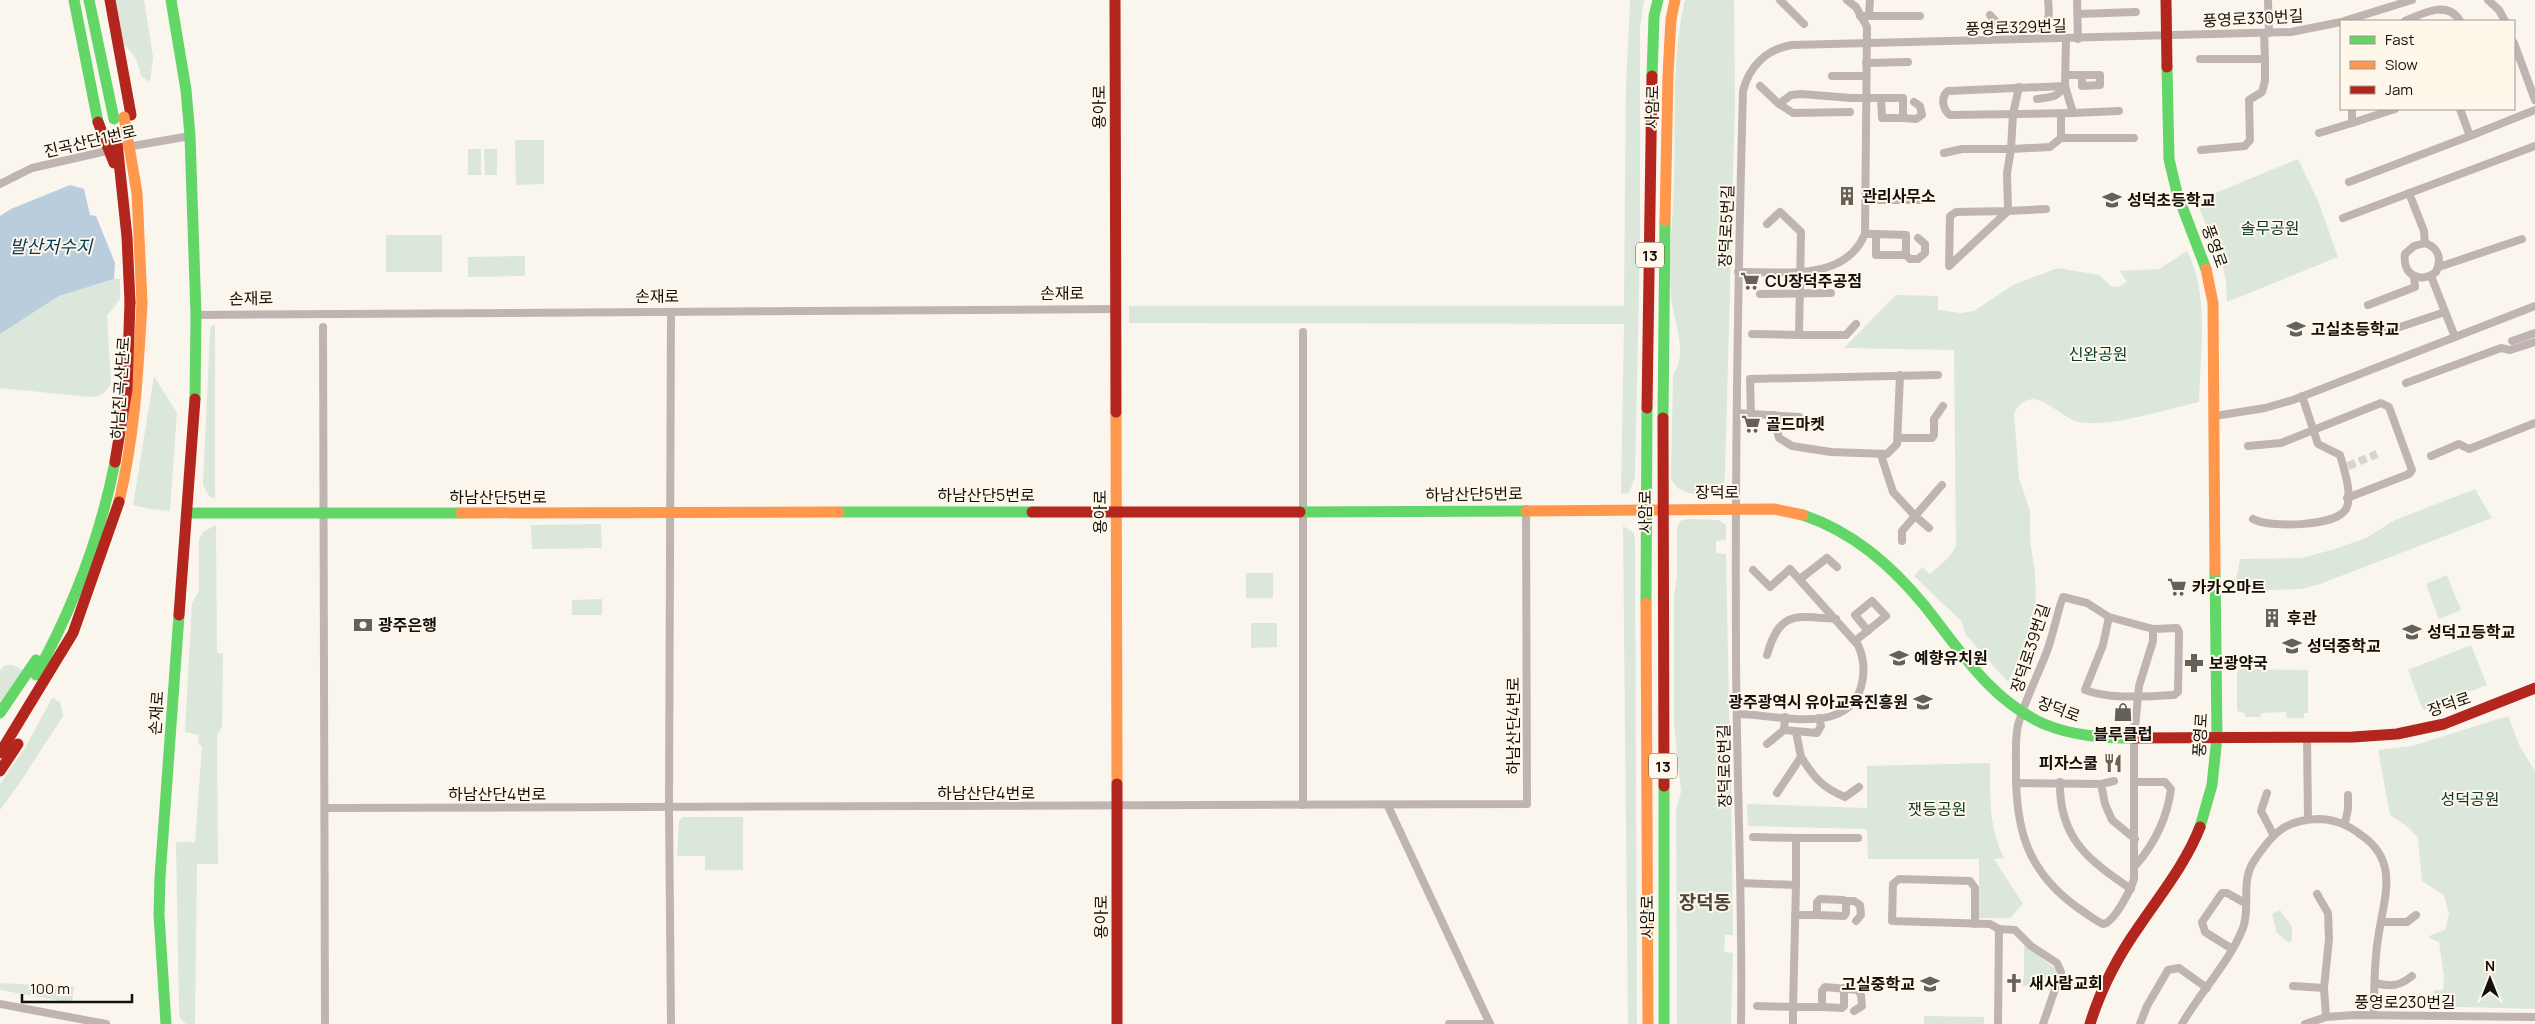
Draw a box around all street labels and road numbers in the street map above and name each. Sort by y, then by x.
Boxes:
street label: 풍영로330번길 [2202,4,2304,32]
street label: 풍영로329번길 [1965,14,2067,40]
street label: 사암로 [1641,84,1663,129]
street label: 용아로 [1088,85,1110,129]
street label: 진곡산단1번로 [41,120,139,162]
street label: 장덕로5번길 [1714,184,1738,268]
street label: 풍영로 [2197,221,2233,271]
road number: 13 [1636,242,1664,268]
street label: 손재로 [1040,282,1084,304]
street label: 손재로 [635,285,679,307]
street label: 손재로 [229,287,274,309]
street label: 하남진곡산단로 [105,336,135,440]
street label: 장덕로 [1695,481,1739,503]
street label: 하남산단5번로 [1425,482,1523,506]
street label: 하남산단5번로 [937,484,1035,506]
street label: 하남산단5번로 [449,486,547,508]
street label: 용아로 [1089,490,1111,534]
street label: 사암로 [1634,490,1656,534]
street label: 장덕로39번길 [2005,601,2055,695]
street label: 하남산단4번로 [1502,677,1524,775]
street label: 장덕로 [2425,686,2474,722]
street label: 손재로 [143,690,169,736]
street label: 장덕로 [2034,691,2084,727]
street label: 풍영로 [2188,712,2212,758]
street label: 장덕로6번길 [1712,724,1736,808]
road number: 13 [1649,754,1677,778]
street label: 하남산단4번로 [937,782,1035,804]
street label: 하남산단4번로 [448,783,546,805]
street label: 용아로 [1090,895,1112,939]
street label: 사암로 [1636,895,1658,939]
street label: 풍영로230번길 [2354,991,2456,1013]

